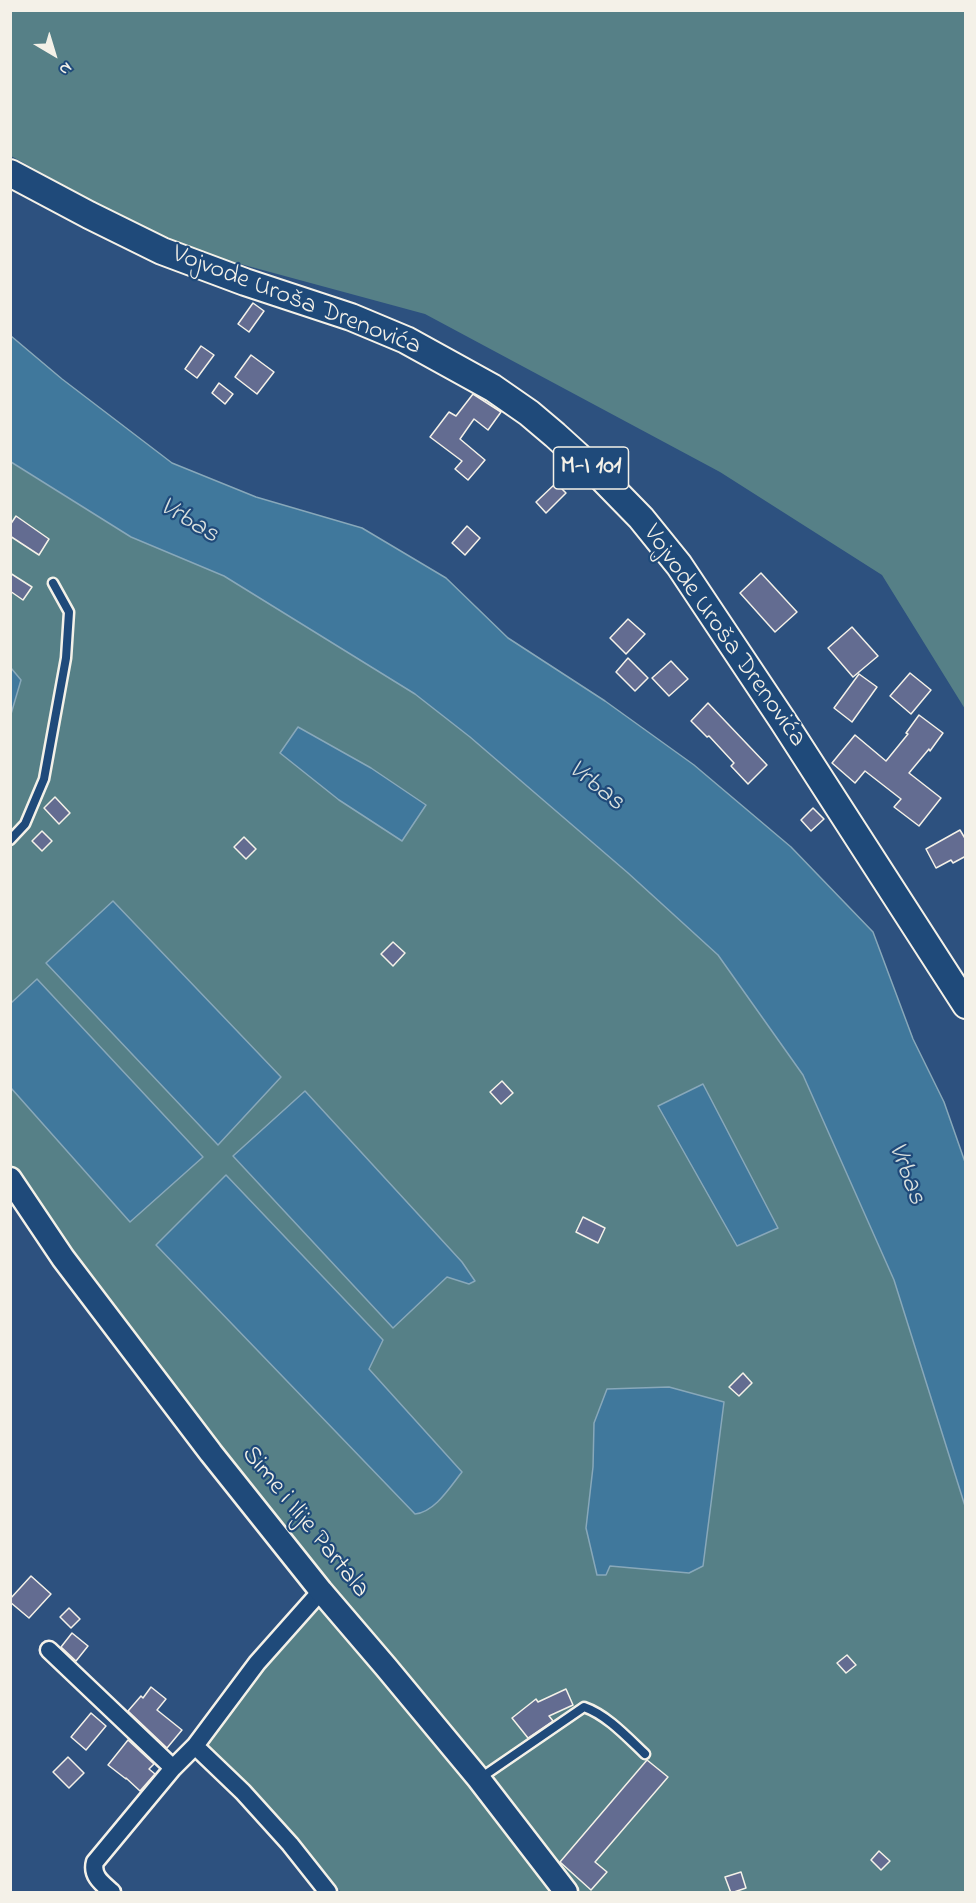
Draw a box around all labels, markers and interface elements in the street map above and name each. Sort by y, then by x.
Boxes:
north arrow [24,24,84,84]
text: N [53,55,77,81]
street label: Vojvode Uroša Drenovića [167,240,425,364]
road number: M-I 101 [554,447,628,489]
water label: Vrbas [152,492,224,552]
street label: Vojvode Uroša Drenovića [635,520,811,754]
water label: Vrbas [560,754,630,820]
water label: Vrbas [878,1138,932,1210]
street label: Sime i Ilije Partala [233,1441,375,1605]

